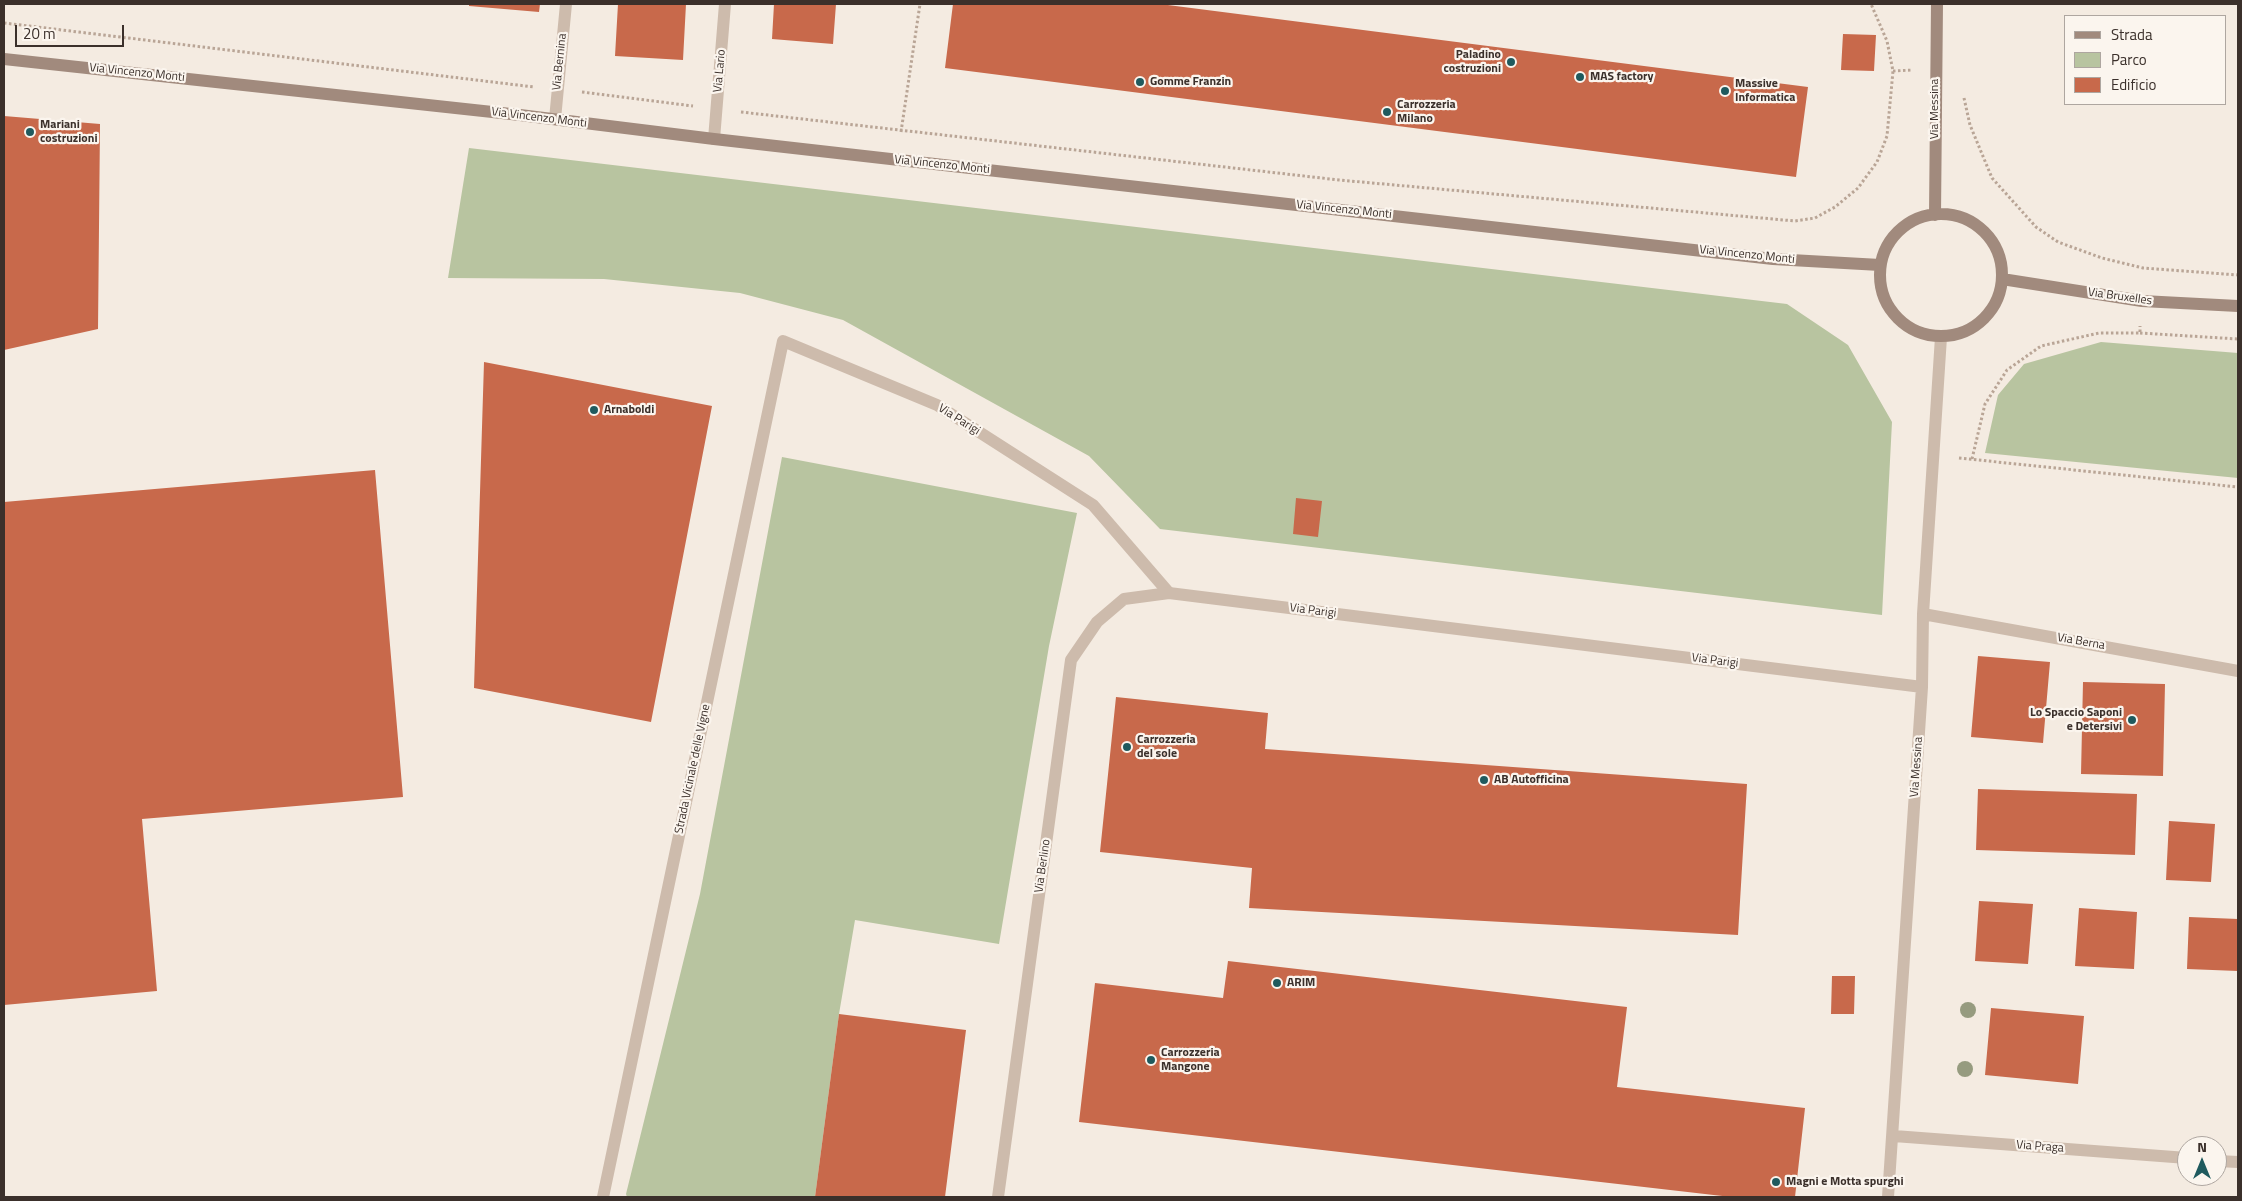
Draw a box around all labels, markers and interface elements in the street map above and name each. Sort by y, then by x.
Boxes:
scale bar [18,15,126,47]
legend [2064,15,2227,105]
text: 20 m [23,22,56,45]
text: Strada [2111,23,2152,46]
street label: Via Bernina [550,33,570,91]
place label: Paladino costruzioni [1444,48,1501,76]
text: Parco [2111,48,2147,71]
street label: Via Lario [711,49,729,93]
marker: Paladino costruzioni [1505,56,1517,68]
street label: Via Vincenzo Monti [89,61,185,85]
place label: MAS factory [1590,70,1654,84]
marker: MAS factory [1574,71,1586,83]
text: Edificio [2111,73,2156,96]
place label: Gomme Franzin [1150,75,1231,89]
marker: Gomme Franzin [1134,76,1146,88]
place label: Massive Informatica [1735,77,1795,105]
street label: Via Messina [1928,79,1942,139]
marker: Massive Informatica [1719,85,1731,97]
place label: Carrozzeria Milano [1397,98,1456,126]
street label: Via Vincenzo Monti [490,105,588,131]
marker: Carrozzeria Milano [1381,106,1393,118]
place label: Mariani costruzioni [40,118,97,146]
marker: Mariani costruzioni [24,126,36,138]
street label: Via Vincenzo Monti [894,153,990,177]
street label: Via Vincenzo Monti [1296,198,1392,222]
street label: Via Vincenzo Monti [1699,243,1795,267]
street label: Via Bruxelles [2087,285,2153,309]
street label: Via Parigi [935,401,983,439]
place label: Arnaboldi [604,403,654,417]
marker: Arnaboldi [588,404,600,416]
street label: Via Parigi [1289,601,1337,621]
street label: Via Berna [2056,631,2106,653]
street label: Via Parigi [1691,651,1739,671]
street label: Strada Vicinale delle Vigne [672,703,714,835]
place label: Lo Spaccio Saponi e Detersivi [2030,706,2122,734]
marker: Lo Spaccio Saponi e Detersivi [2126,714,2138,726]
place label: Carrozzeria del sole [1137,733,1196,761]
street label: Via Messina [1908,736,1926,798]
marker: Carrozzeria del sole [1121,741,1133,753]
place label: AB Autofficina [1494,773,1569,787]
marker: AB Autofficina [1478,774,1490,786]
street label: Via Berlino [1032,838,1054,894]
place label: ARIM [1287,976,1315,990]
marker: ARIM [1271,977,1283,989]
place label: Carrozzeria Mangone [1161,1046,1220,1074]
marker: Carrozzeria Mangone [1145,1054,1157,1066]
north arrow [2177,1136,2227,1186]
text: N [2197,1136,2207,1157]
street label: Via Praga [2016,1138,2064,1156]
place label: Magni e Motta spurghi [1786,1175,1904,1189]
marker: Magni e Motta spurghi [1770,1176,1782,1188]

